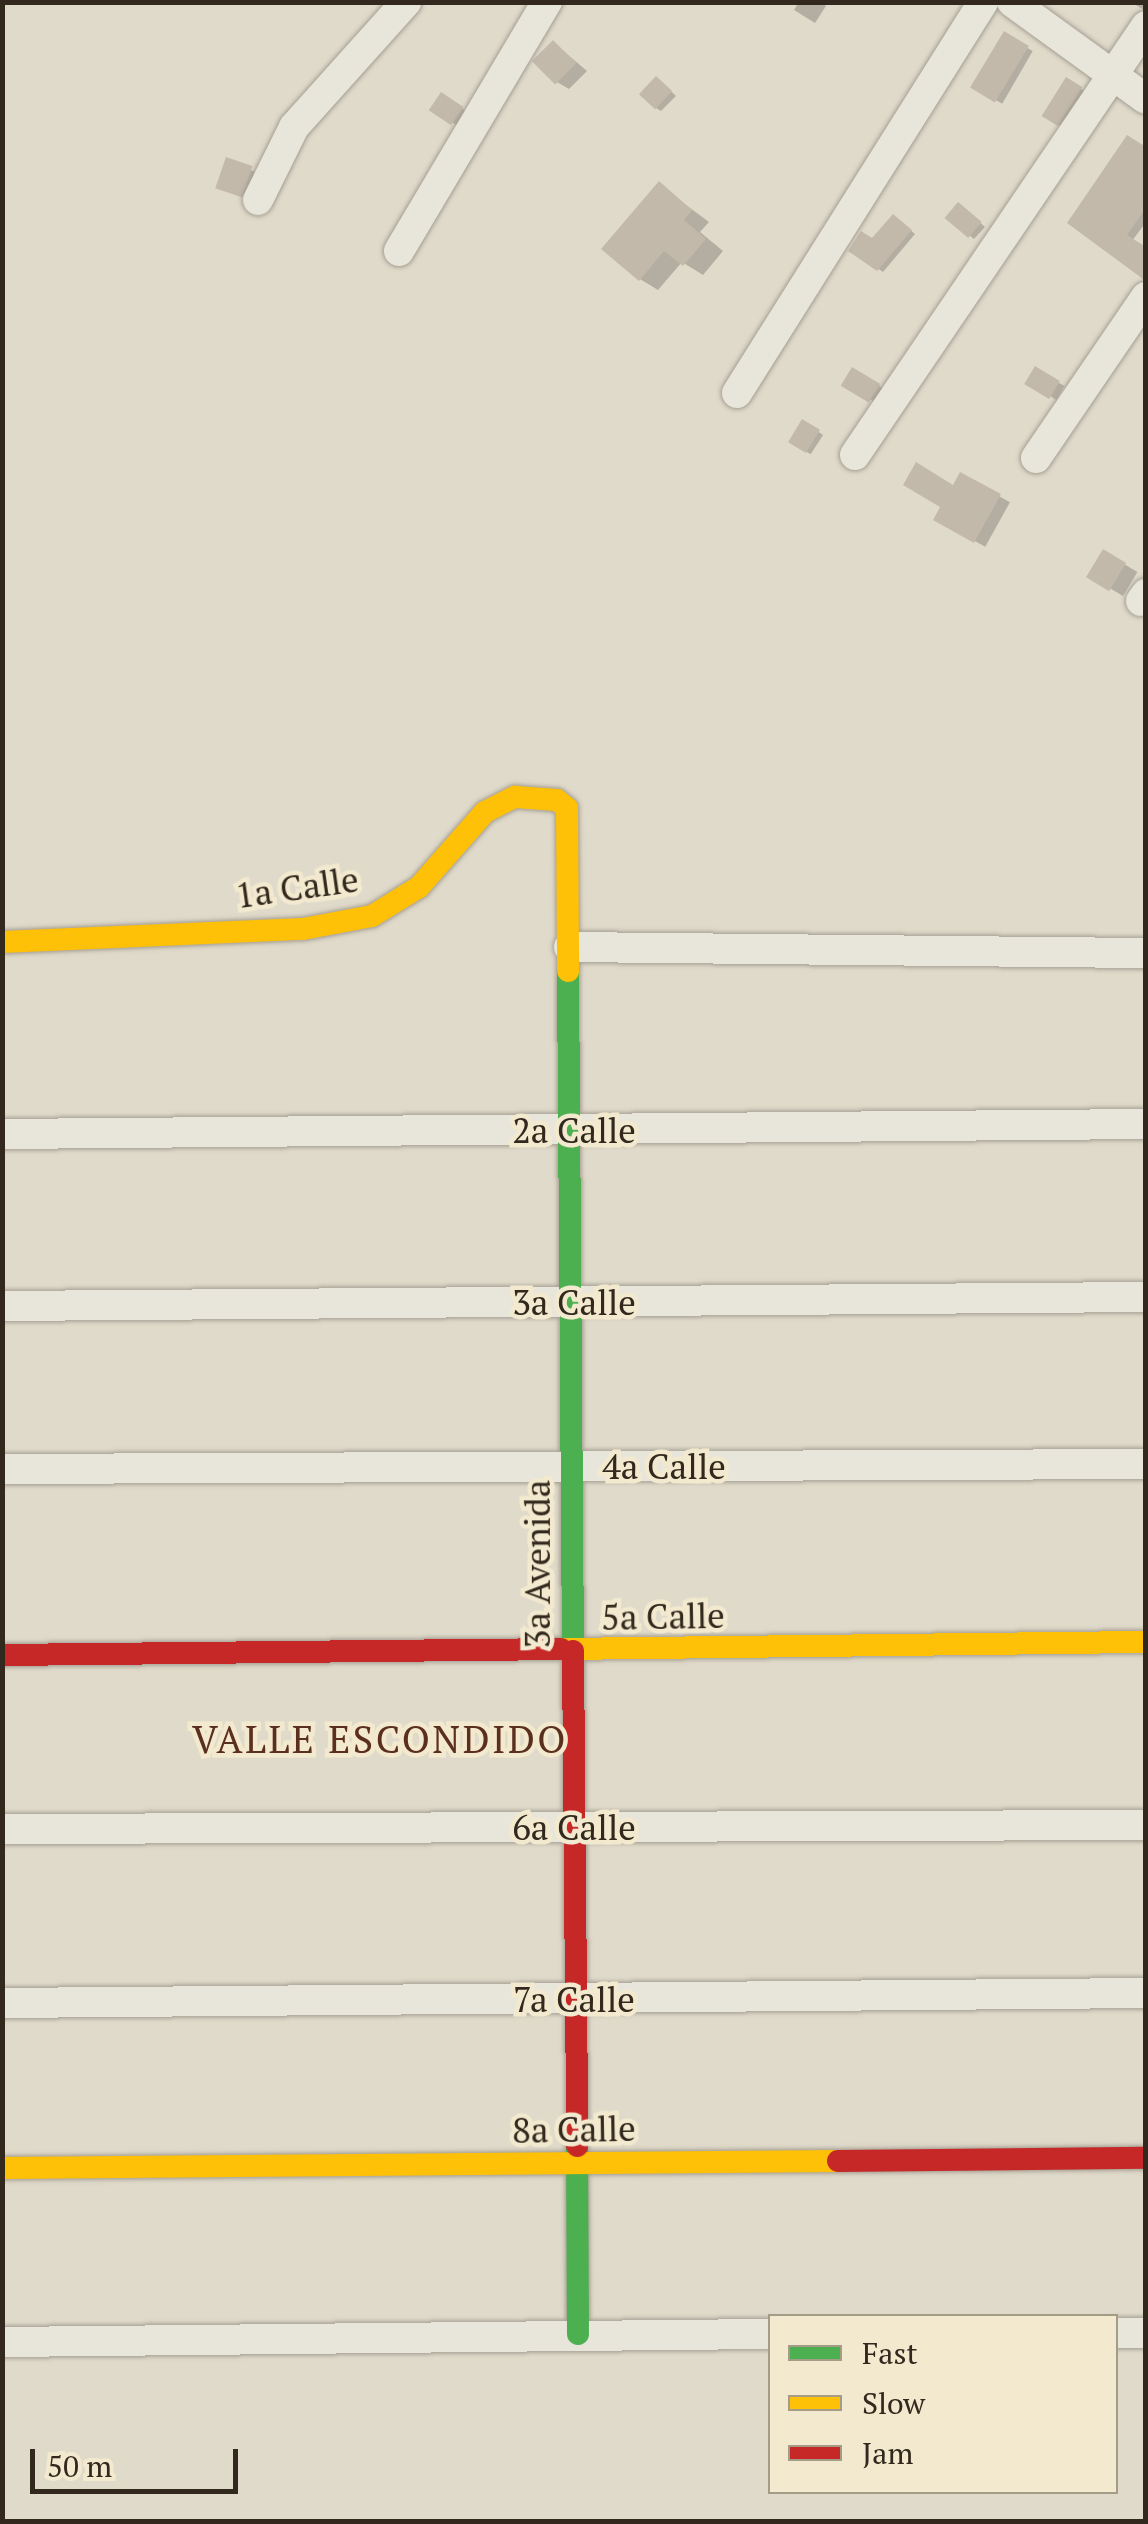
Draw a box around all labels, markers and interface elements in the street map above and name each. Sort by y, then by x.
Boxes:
street label: 1a Calle [233,858,361,916]
street label: 2a Calle [512,1109,636,1151]
street label: 3a Calle [512,1281,636,1323]
street label: 4a Calle [602,1445,726,1487]
street label: 3a Avenida [516,1479,558,1649]
street label: 5a Calle [601,1594,725,1638]
district label: VALLE ESCONDIDO [192,1717,568,1763]
street label: 6a Calle [512,1806,636,1848]
street label: 7a Calle [513,1978,635,2020]
street label: 8a Calle [512,2107,636,2151]
legend [768,2314,1118,2494]
text: Fast [862,2333,918,2373]
text: Slow [862,2383,925,2423]
scale bar [35,2429,242,2491]
text: Jam [862,2433,913,2473]
text: 50 m [47,2446,112,2486]

